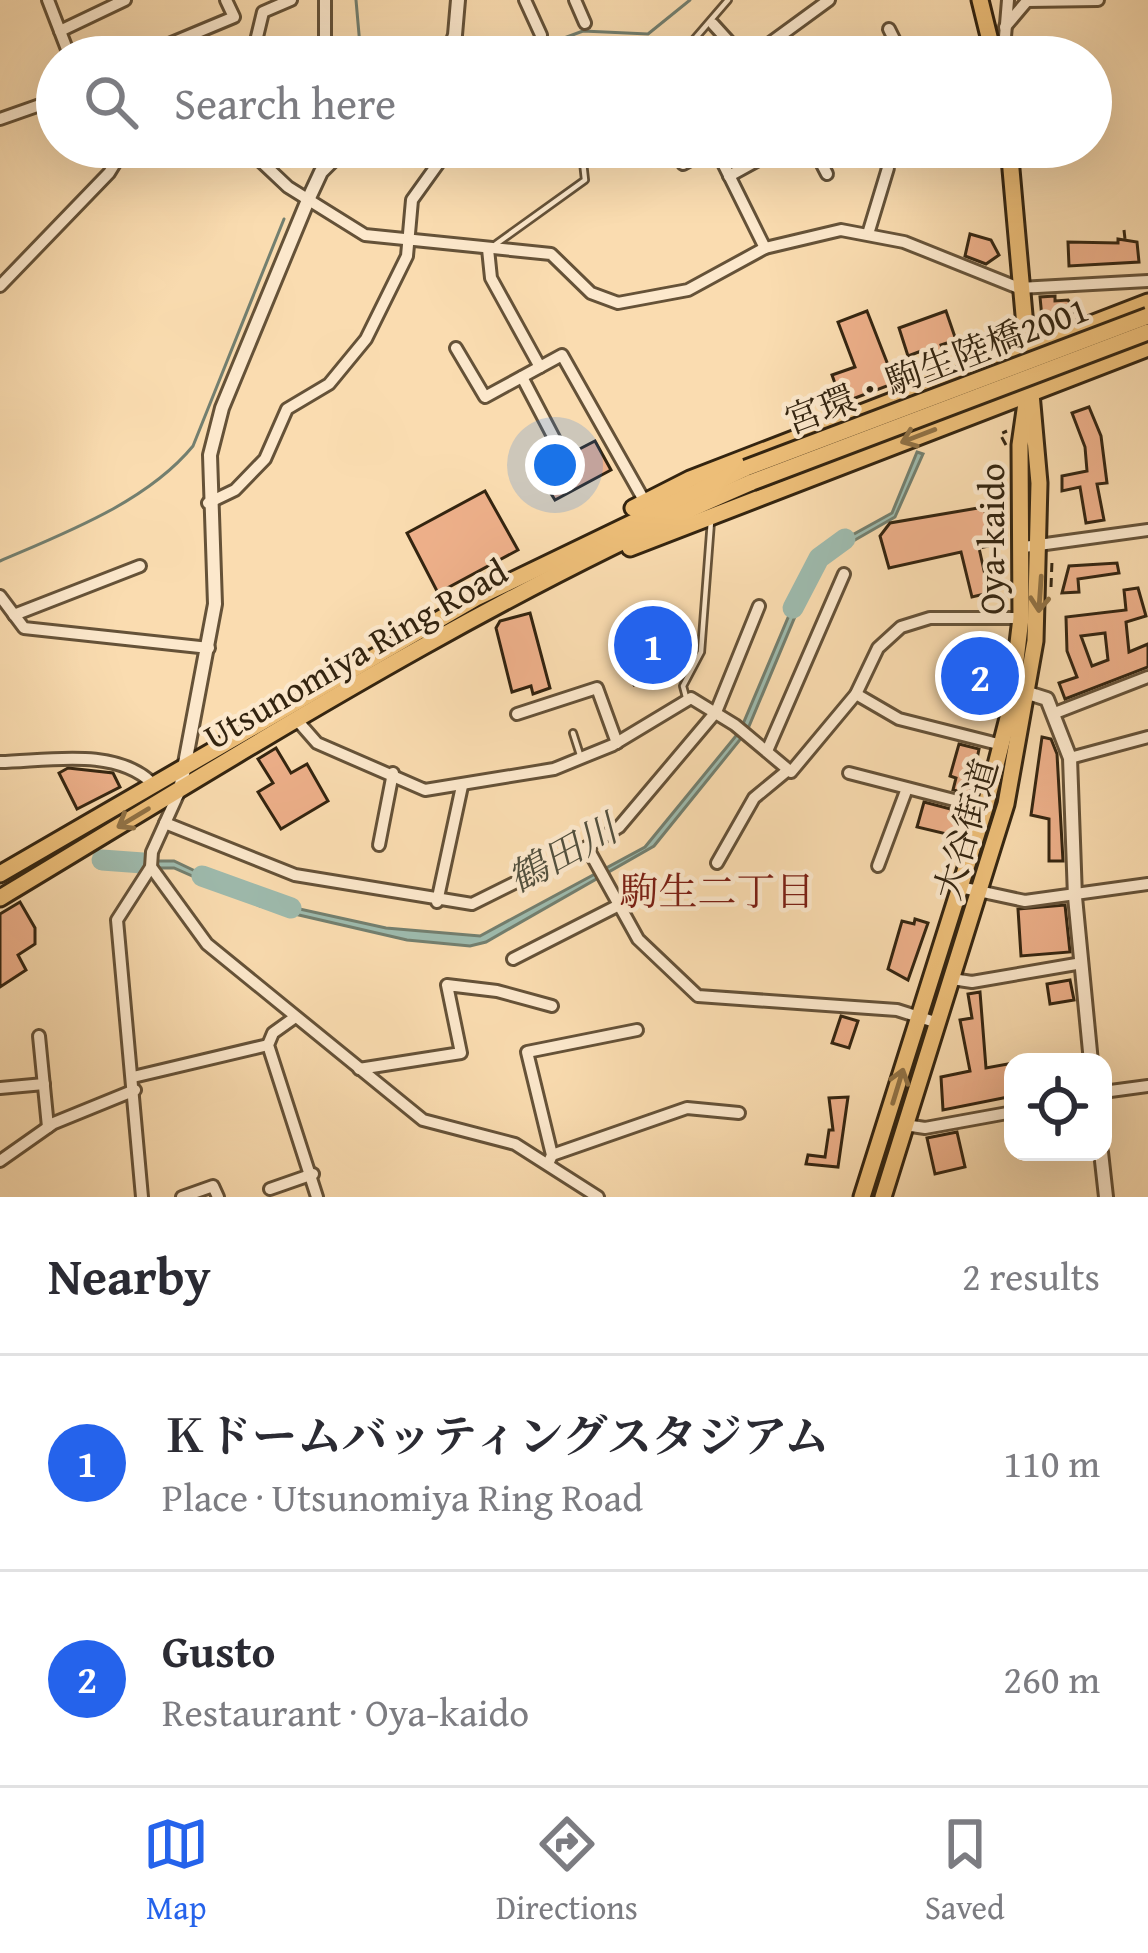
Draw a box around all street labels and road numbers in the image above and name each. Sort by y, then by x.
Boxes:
street label: 宮環・駒生陸橋2001 [777,282,1095,446]
street label: Oya-kaido [964,463,1017,615]
street label: Utsunomiya Ring Road [193,544,517,762]
street label: 大谷街道 [920,752,1010,906]

